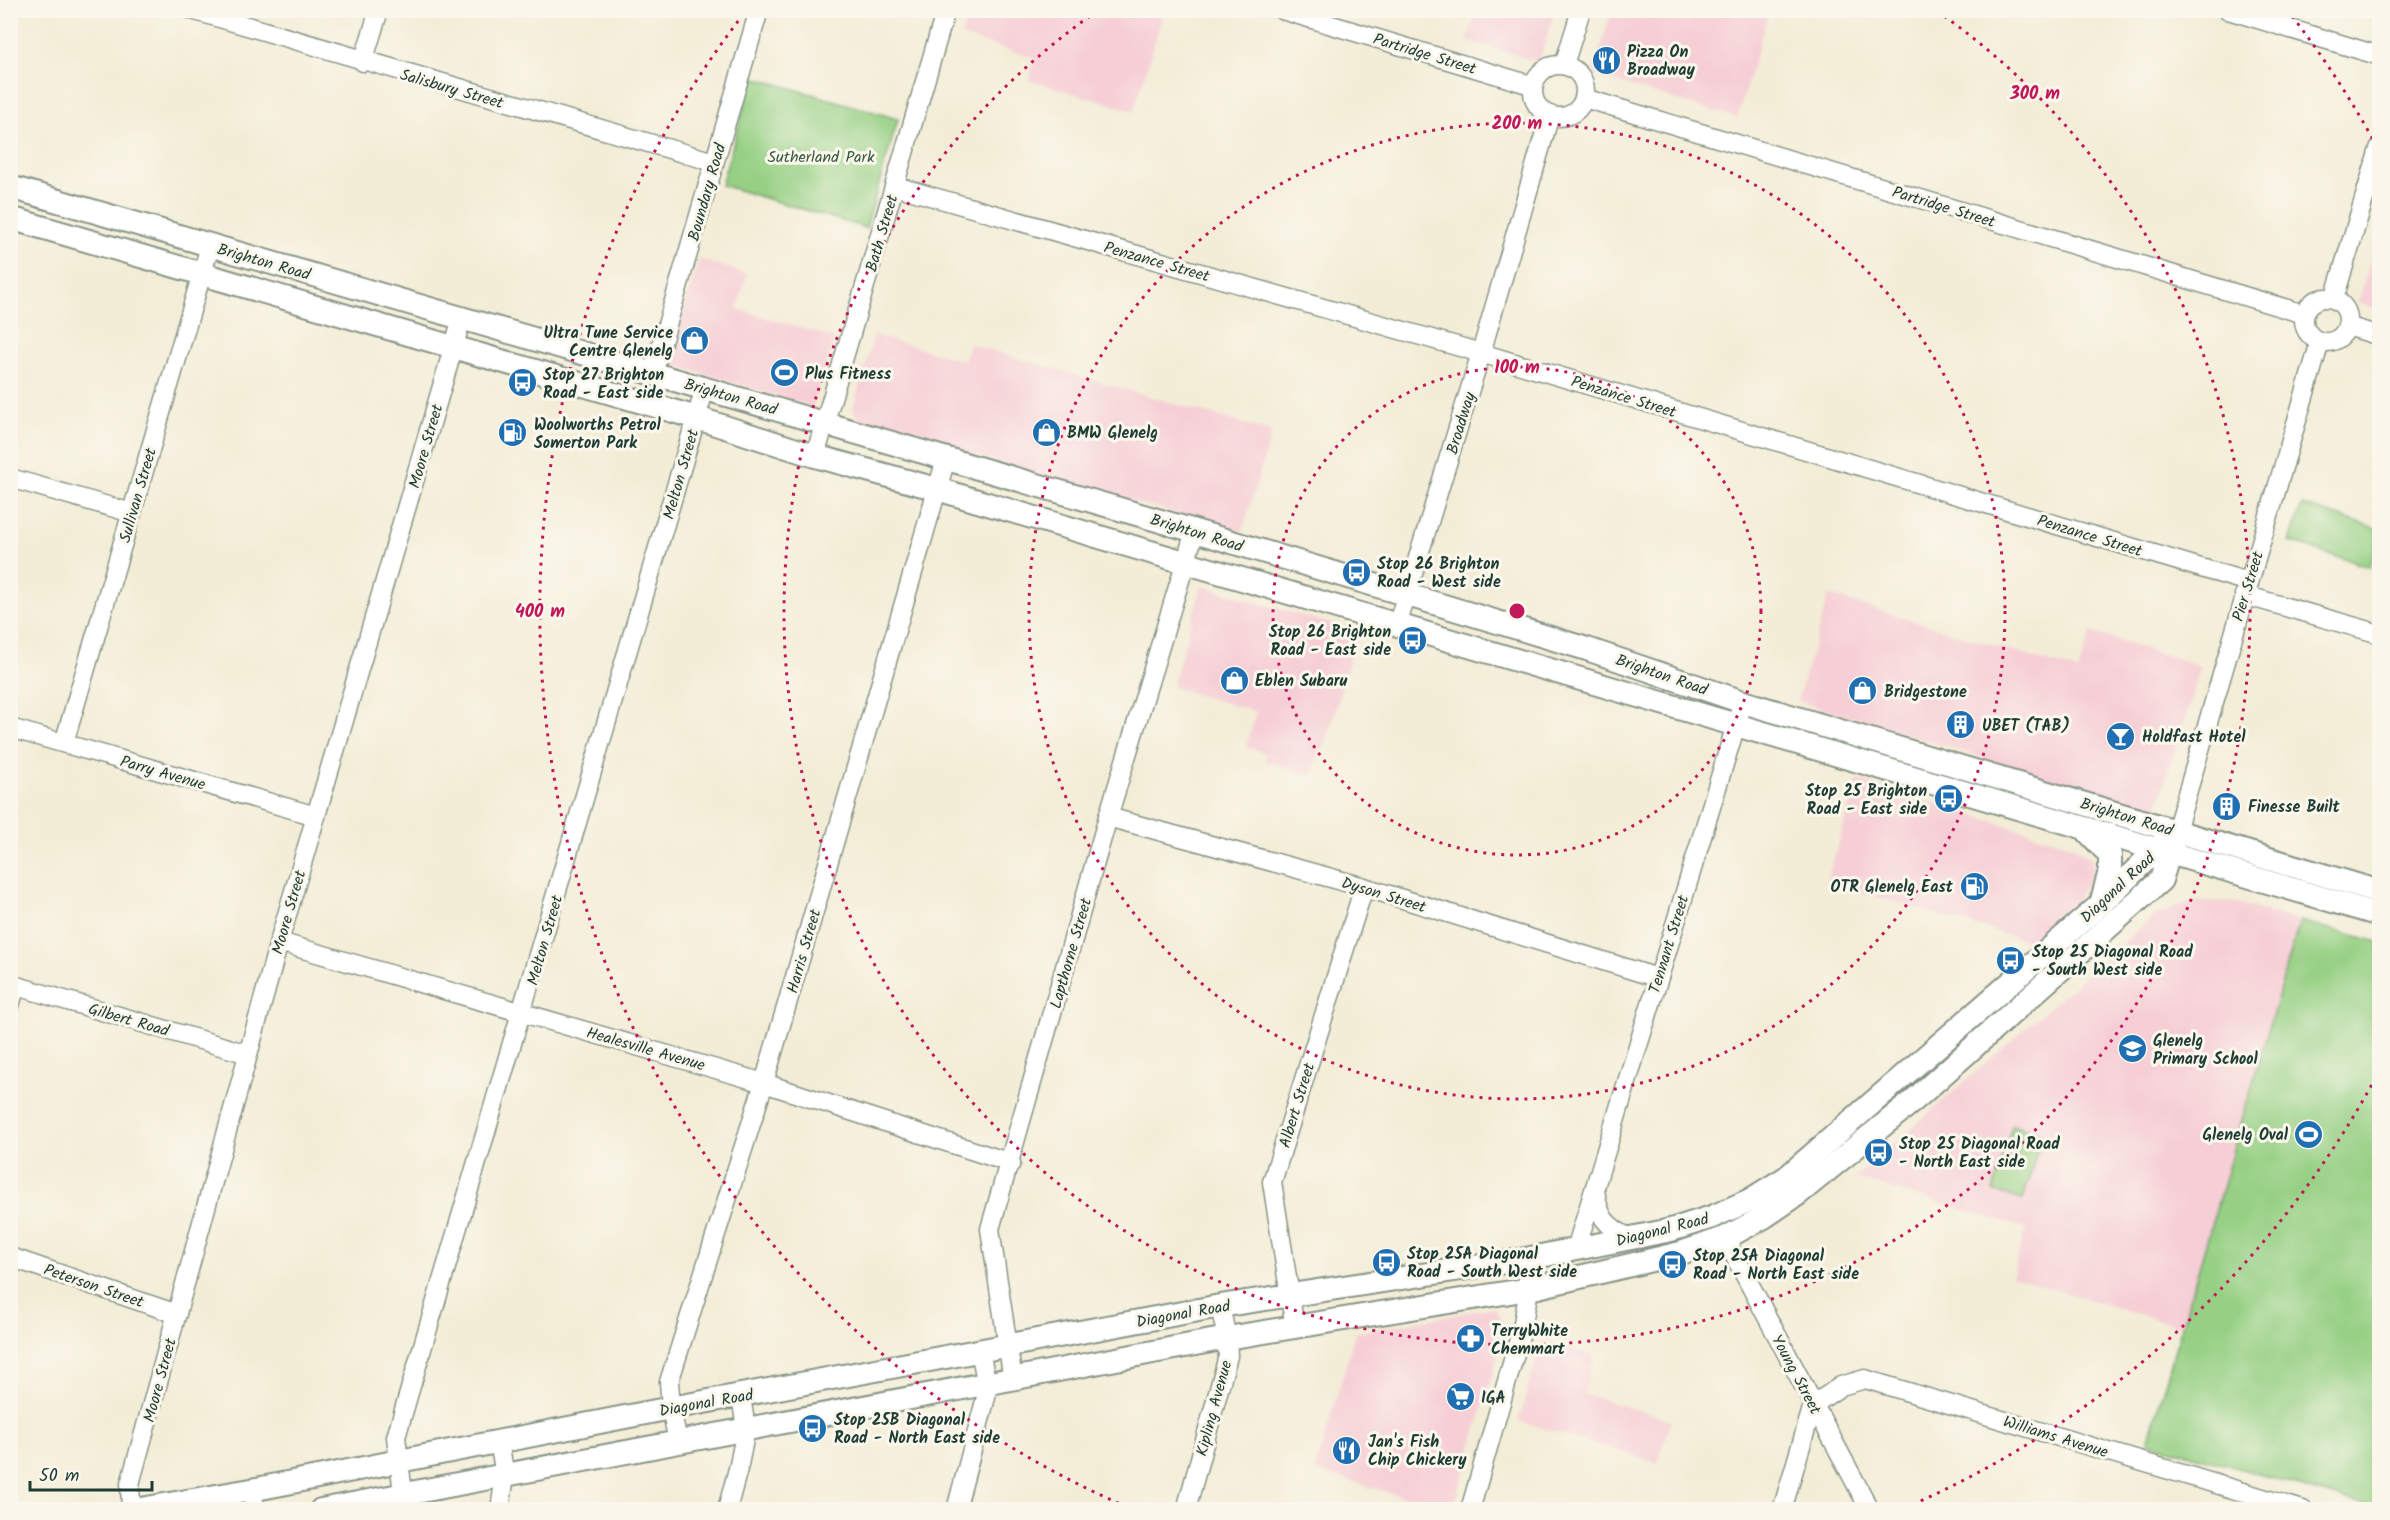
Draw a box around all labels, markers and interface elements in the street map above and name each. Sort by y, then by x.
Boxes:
street label: Partridge Street [1370,27,1480,82]
place label: Pizza On Broadway [1627,40,1695,83]
restaurant icon: Pizza On Broadway [1590,44,1622,76]
street label: Salisbury Street [397,63,507,116]
text: 300 m [2009,80,2060,109]
text: 200 m [1492,110,1543,139]
street label: Boundary Road [682,140,734,244]
park label: Sutherland Park [768,145,875,170]
street label: Partridge Street [1889,180,1999,235]
street label: Bath Street [859,191,906,275]
street label: Penzance Street [1101,235,1213,290]
street label: Brighton Road [214,237,314,288]
place label: Ultra Tune Service Centre Glenelg [544,321,673,364]
shop icon: Ultra Tune Service Centre Glenelg [678,325,710,357]
text: 100 m [1494,354,1540,383]
sports icon: Plus Fitness [768,357,800,389]
place label: Plus Fitness [805,362,892,387]
place label: Stop 27 Brighton Road - East side [543,363,664,406]
bus stop icon: Stop 27 Brighton Road - East side [506,367,538,399]
street label: Penzance Street [1568,370,1680,426]
street label: Brighton Road [681,372,781,423]
street label: Broadway [1440,389,1483,458]
street label: Moore Street [402,401,451,491]
place label: Woolworths Petrol Somerton Park [534,413,662,456]
shop icon: BMW Glenelg [1030,416,1062,448]
fuel station icon: Woolworths Petrol Somerton Park [497,417,529,449]
place label: BMW Glenelg [1067,421,1158,446]
street label: Melton Street [657,426,706,522]
street label: Sullivan Street [113,444,164,546]
street label: Brighton Road [1147,507,1247,560]
street label: Penzance Street [2034,509,2146,565]
street label: Pier Street [2226,548,2271,625]
place label: Stop 26 Brighton Road - West side [1377,552,1501,595]
bus stop icon: Stop 26 Brighton Road - West side [1340,556,1372,588]
text: 400 m [515,598,565,627]
centre of rings [1507,601,1527,621]
place label: Stop 26 Brighton Road - East side [1269,620,1391,663]
bus stop icon: Stop 26 Brighton Road - East side [1396,624,1428,656]
street label: Brighton Road [1612,648,1712,703]
shop icon: Eblen Subaru [1218,664,1250,696]
place label: Eblen Subaru [1255,669,1348,694]
shop icon: Bridgestone [1847,675,1879,707]
place label: Bridgestone [1884,680,1967,705]
building icon: UBET (TAB) [1945,709,1977,741]
place label: UBET (TAB) [1982,714,2070,739]
bar icon: Holdfast Hotel [2105,720,2137,752]
place label: Holdfast Hotel [2142,725,2246,750]
street label: Parry Avenue [117,749,208,798]
place label: Stop 25 Brighton Road - East side [1805,779,1927,822]
bus stop icon: Stop 25 Brighton Road - East side [1932,783,1964,815]
building icon: Finesse Built [2211,790,2243,822]
street label: Brighton Road [2077,791,2177,844]
place label: Finesse Built [2248,795,2341,820]
street label: Diagonal Road [2075,846,2162,930]
street label: Moore Street [265,867,314,957]
fuel station icon: OTR Glenelg East [1958,870,1990,902]
street label: Dyson Street [1338,871,1430,920]
place label: OTR Glenelg East [1831,875,1954,900]
street label: Tennant Street [1643,891,1697,997]
street label: Melton Street [521,892,570,988]
street label: Lapthorne Street [1044,894,1099,1012]
street label: Harris Street [781,906,829,996]
place label: Stop 25 Diagonal Road - South West side [2032,940,2193,983]
bus stop icon: Stop 25 Diagonal Road - South West side [1995,944,2027,976]
street label: Gilbert Road [85,997,173,1044]
street label: Healesville Avenue [583,1021,708,1078]
place label: Glenelg Primary School [2153,1029,2259,1072]
school or university icon: Glenelg Primary School [2116,1033,2148,1065]
street label: Albert Street [1273,1059,1322,1151]
sports icon: Glenelg Oval [2293,1118,2325,1150]
place label: Glenelg Oval [2203,1123,2289,1148]
place label: Stop 25 Diagonal Road - North East side [1899,1132,2060,1175]
bus stop icon: Stop 25 Diagonal Road - North East side [1862,1136,1894,1168]
street label: Diagonal Road [1613,1207,1712,1254]
place label: Stop 25A Diagonal Road - South West side [1407,1242,1577,1285]
place label: Stop 25A Diagonal Road - North East side [1693,1244,1859,1287]
bus stop icon: Stop 25A Diagonal Road - South West side [1370,1246,1402,1278]
bus stop icon: Stop 25A Diagonal Road - North East side [1656,1248,1688,1280]
street label: Peterson Street [40,1258,148,1315]
street label: Diagonal Road [1134,1294,1233,1335]
place label: TerryWhite Chemmart [1491,1319,1568,1362]
pharmacy icon: TerryWhite Chemmart [1454,1323,1486,1355]
street label: Young Street [1764,1330,1828,1420]
street label: Moore Street [137,1335,184,1425]
street label: Kipling Avenue [1190,1358,1239,1459]
supermarket icon: IGA [1444,1381,1476,1413]
street label: Diagonal Road [657,1383,756,1424]
place label: IGA [1481,1386,1506,1411]
place label: Stop 25B Diagonal Road - North East side [834,1408,1000,1451]
street label: Williams Avenue [2000,1410,2111,1465]
bus stop icon: Stop 25B Diagonal Road - North East side [797,1412,829,1444]
place label: Jan's Fish Chip Chickery [1368,1430,1467,1473]
restaurant icon: Jan's Fish Chip Chickery [1331,1434,1363,1466]
scale bar [30,1454,152,1492]
text: 50 m [39,1462,79,1491]

